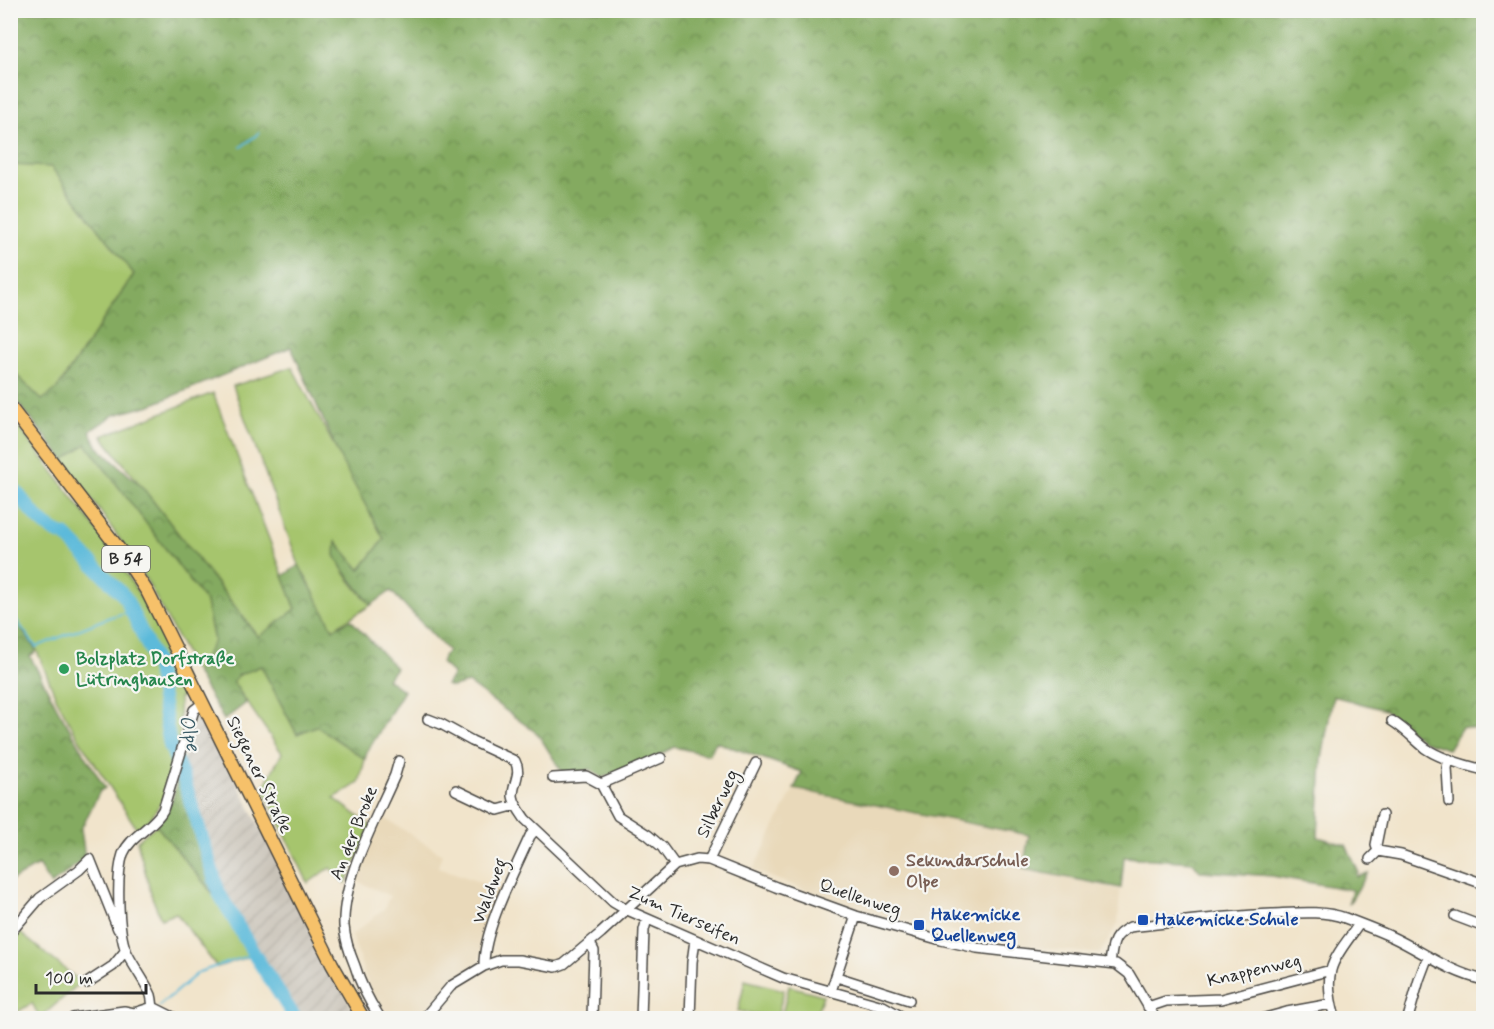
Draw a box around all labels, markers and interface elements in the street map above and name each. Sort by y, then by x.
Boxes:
road number: B 54 [102,546,150,572]
place label: Bolzplatz Dorfstraße Lütringhausen [76,647,234,692]
marker: Bolzplatz Dorfstraße Lütringhausen [57,662,71,676]
water label: Olpe [172,712,206,755]
street label: Siegener Straße [218,712,298,839]
street label: Silberweg [691,766,746,843]
street label: An der Broke [324,782,384,884]
place label: Sekundarschule Olpe [906,849,1029,894]
street label: Waldweg [467,855,515,928]
marker: Sekundarschule Olpe [887,864,901,878]
street label: Quellenweg [816,873,904,923]
street label: Zum Tierseifen [624,880,744,952]
place label: Hakemicke Quellenweg [931,903,1020,950]
place label: Hakemicke Schule [1155,908,1299,932]
marker: Hakemicke Schule [1136,913,1150,927]
marker: Hakemicke Quellenweg [912,918,926,932]
street label: Knappenweg [1205,949,1303,993]
scale bar [36,957,146,995]
text: 100 m [45,967,93,991]

